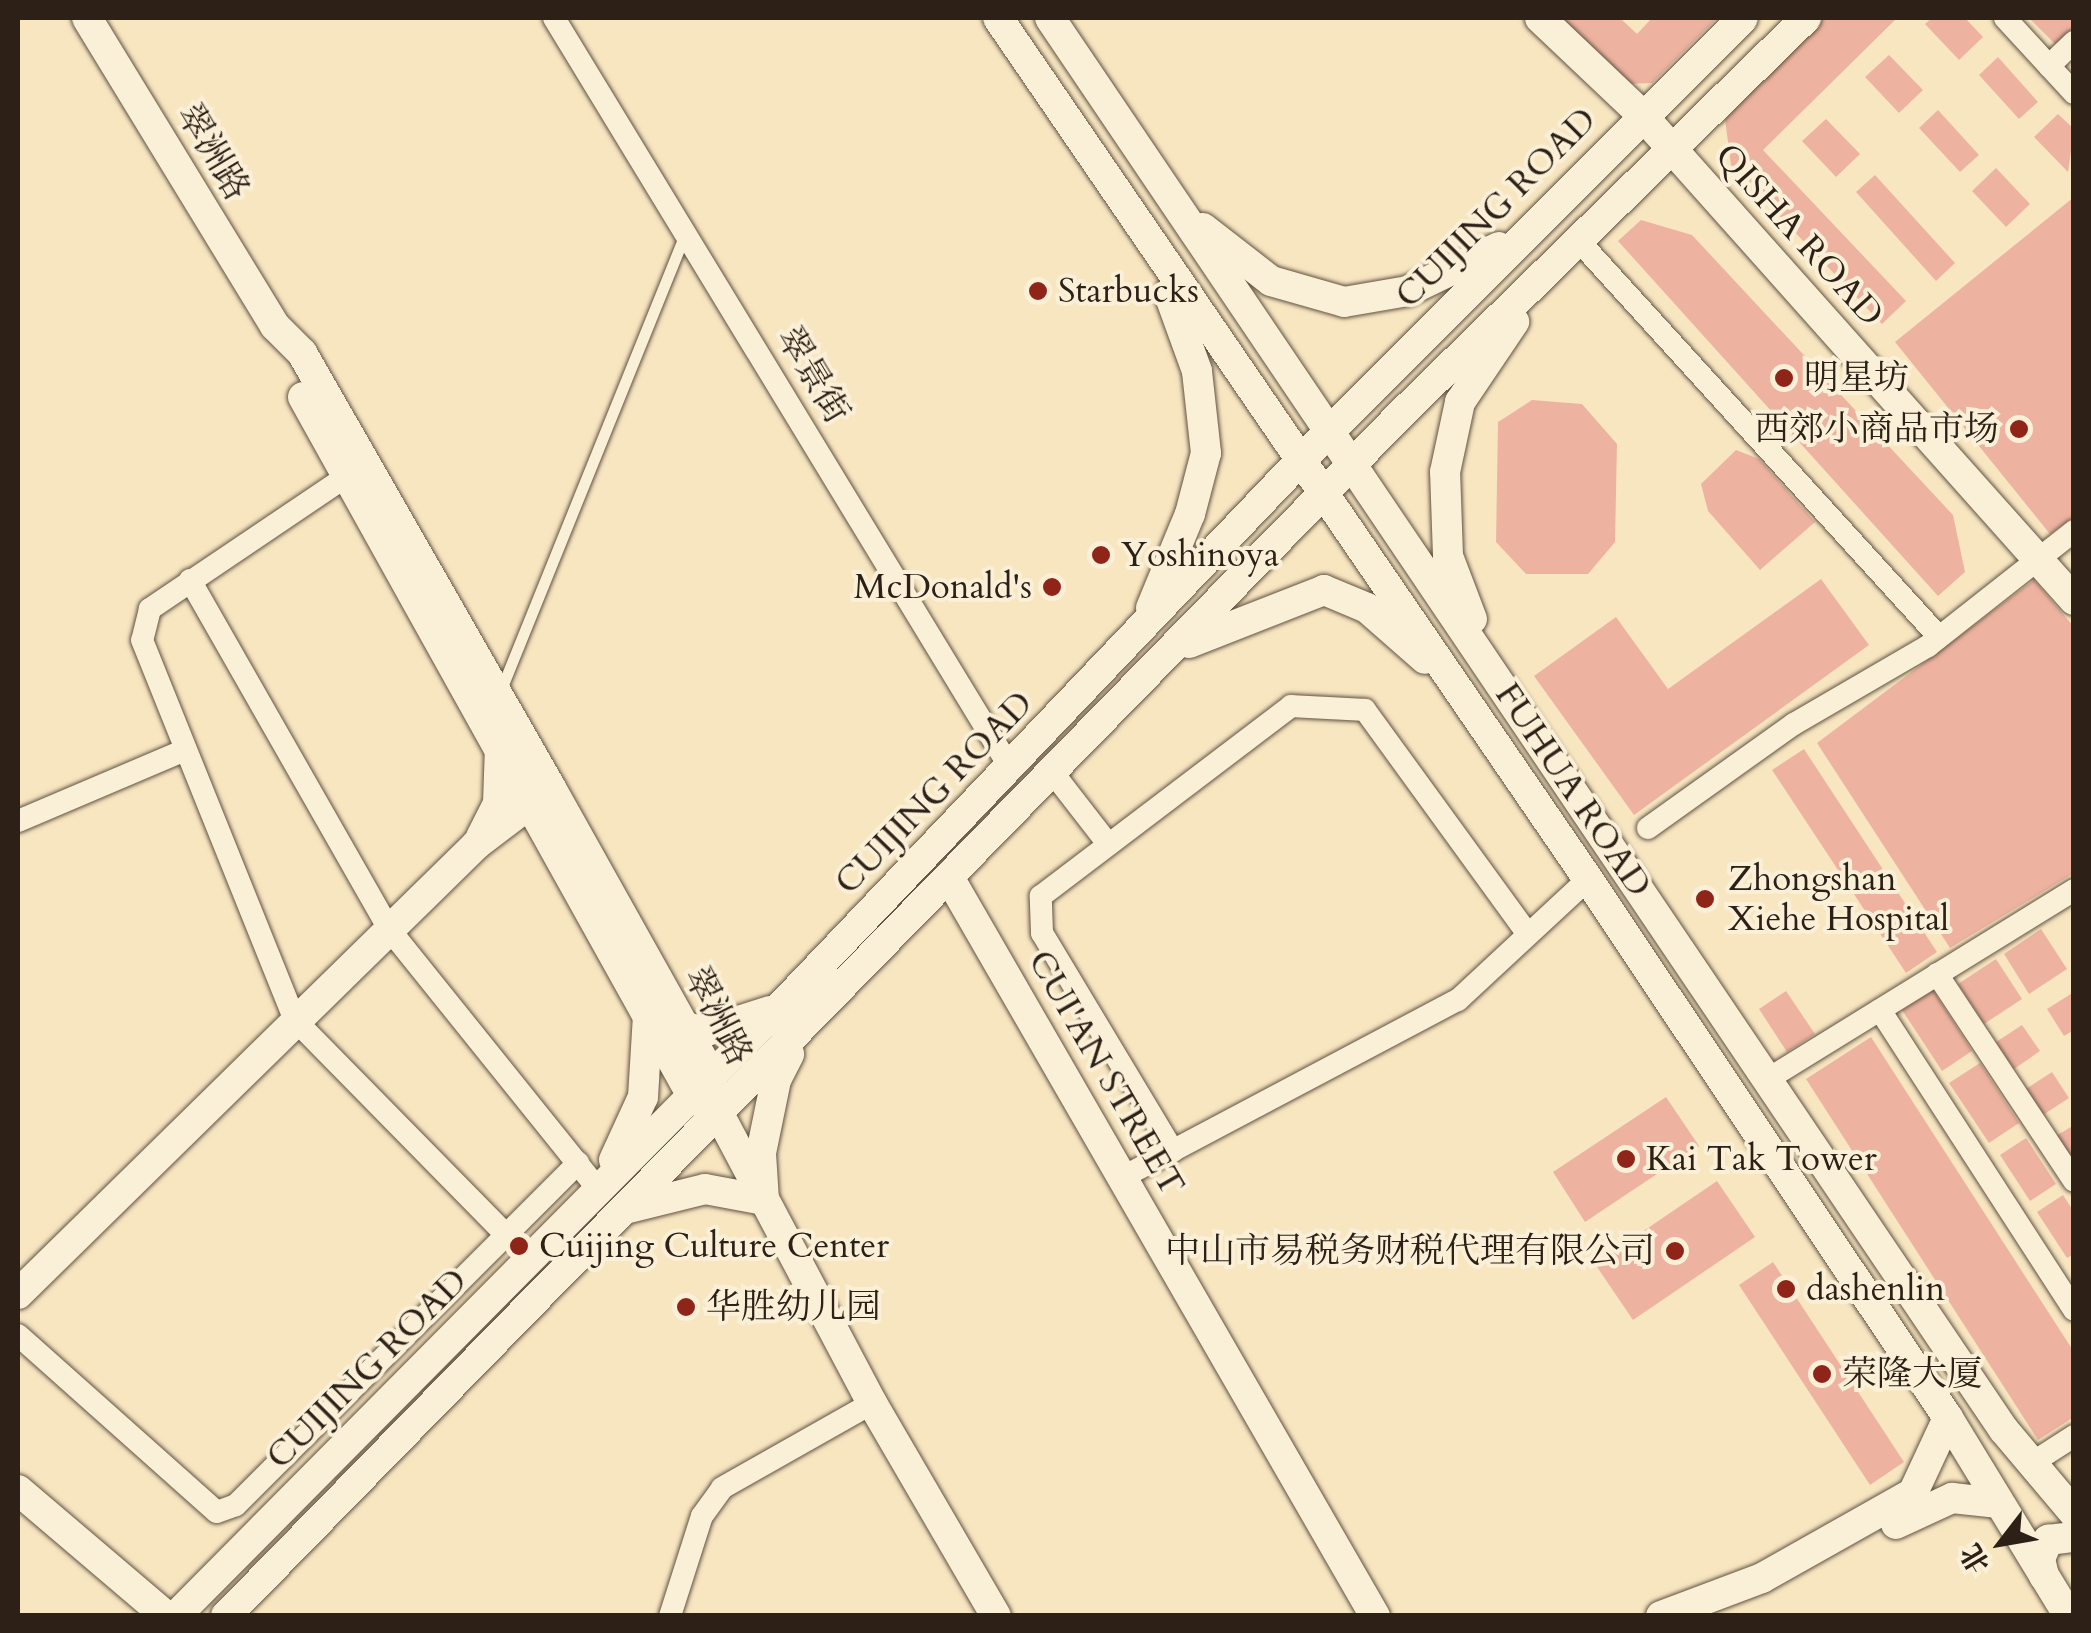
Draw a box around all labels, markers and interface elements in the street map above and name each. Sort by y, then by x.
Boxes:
street label: 翠洲路 [168,96,258,208]
street label: CUIJING ROAD [1387,99,1605,317]
street label: QISHA ROAD [1706,135,1892,335]
place label: Starbucks [1058,270,1199,312]
marker: Starbucks [1027,280,1049,302]
street label: 翠景街 [768,319,858,431]
place label: 明星坊 [1804,357,1909,399]
marker: 明星坊 [1773,367,1795,389]
place label: 西郊小商品市场 [1754,408,1999,450]
marker: 西郊小商品市场 [2008,418,2030,440]
place label: Yoshinoya [1121,534,1279,576]
marker: Yoshinoya [1090,544,1112,566]
place label: McDonald's [854,566,1032,608]
marker: McDonald's [1041,576,1063,598]
street label: FUHUA ROAD [1486,675,1660,905]
street label: CUIJING ROAD [827,683,1041,903]
place label: Zhongshan Xiehe Hospital [1728,858,1949,940]
marker: Zhongshan Xiehe Hospital [1692,886,1718,912]
street label: CUI'AN STREET [1019,943,1193,1203]
street label: 翠洲路 [675,960,761,1072]
place label: Kai Tak Tower [1646,1138,1877,1180]
marker: Kai Tak Tower [1615,1148,1637,1170]
place label: Cuijing Culture Center [539,1225,889,1267]
place label: 中山市易税务财税代理有限公司 [1165,1230,1655,1272]
marker: Cuijing Culture Center [508,1235,530,1257]
marker: 中山市易税务财税代理有限公司 [1664,1240,1686,1262]
street label: CUIJING ROAD [258,1260,476,1478]
place label: dashenlin [1806,1268,1945,1310]
marker: dashenlin [1775,1278,1797,1300]
place label: 华胜幼儿园 [706,1286,881,1328]
marker: 华胜幼儿园 [675,1296,697,1318]
place label: 荣隆大厦 [1842,1353,1982,1395]
marker: 荣隆大厦 [1811,1363,1833,1385]
north arrow [1951,1493,2051,1593]
text: 北 [1952,1537,1999,1580]

